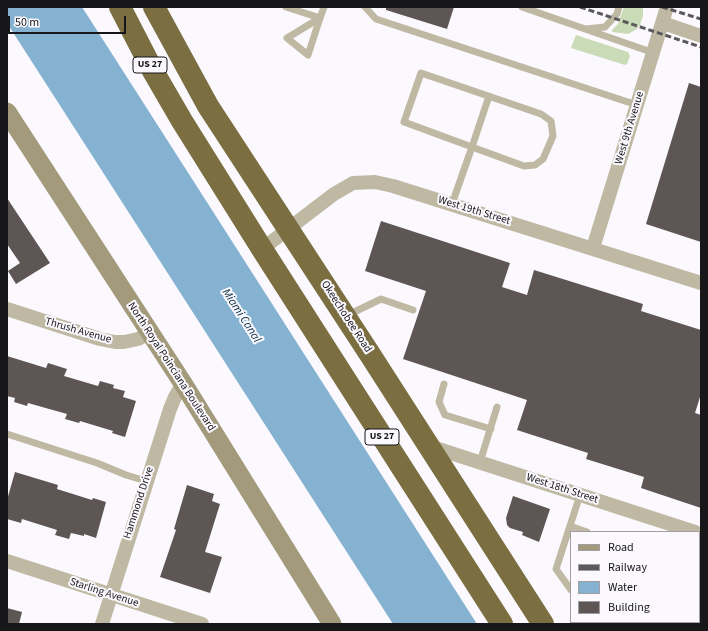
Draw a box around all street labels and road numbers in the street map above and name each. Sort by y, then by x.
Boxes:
road number: US 27 [133,57,167,73]
street label: West 9th Avenue [613,90,647,166]
street label: West 19th Street [436,194,512,228]
street label: Okeechobee Road [318,279,374,355]
street label: North Royal Poinciana Boulevard [124,300,218,434]
street label: Thrush Avenue [43,315,113,347]
road number: US 27 [365,429,399,445]
street label: Hammond Drive [121,465,157,541]
street label: West 18th Street [524,471,600,507]
street label: Starling Avenue [68,576,140,610]

